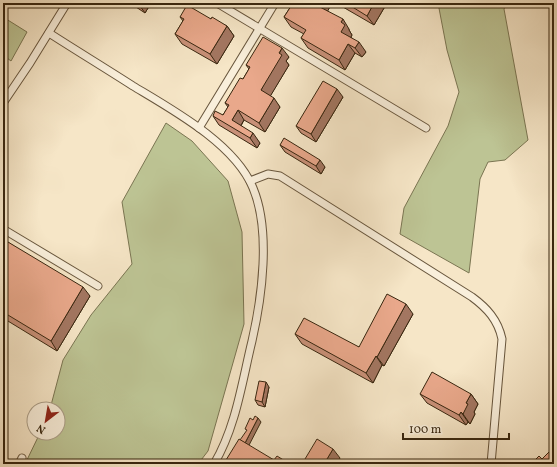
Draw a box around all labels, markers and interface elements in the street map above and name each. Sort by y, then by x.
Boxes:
north arrow [26,401,66,441]
scale bar [403,415,509,441]
text: N [34,420,49,437]
text: 100 m [409,422,442,438]

